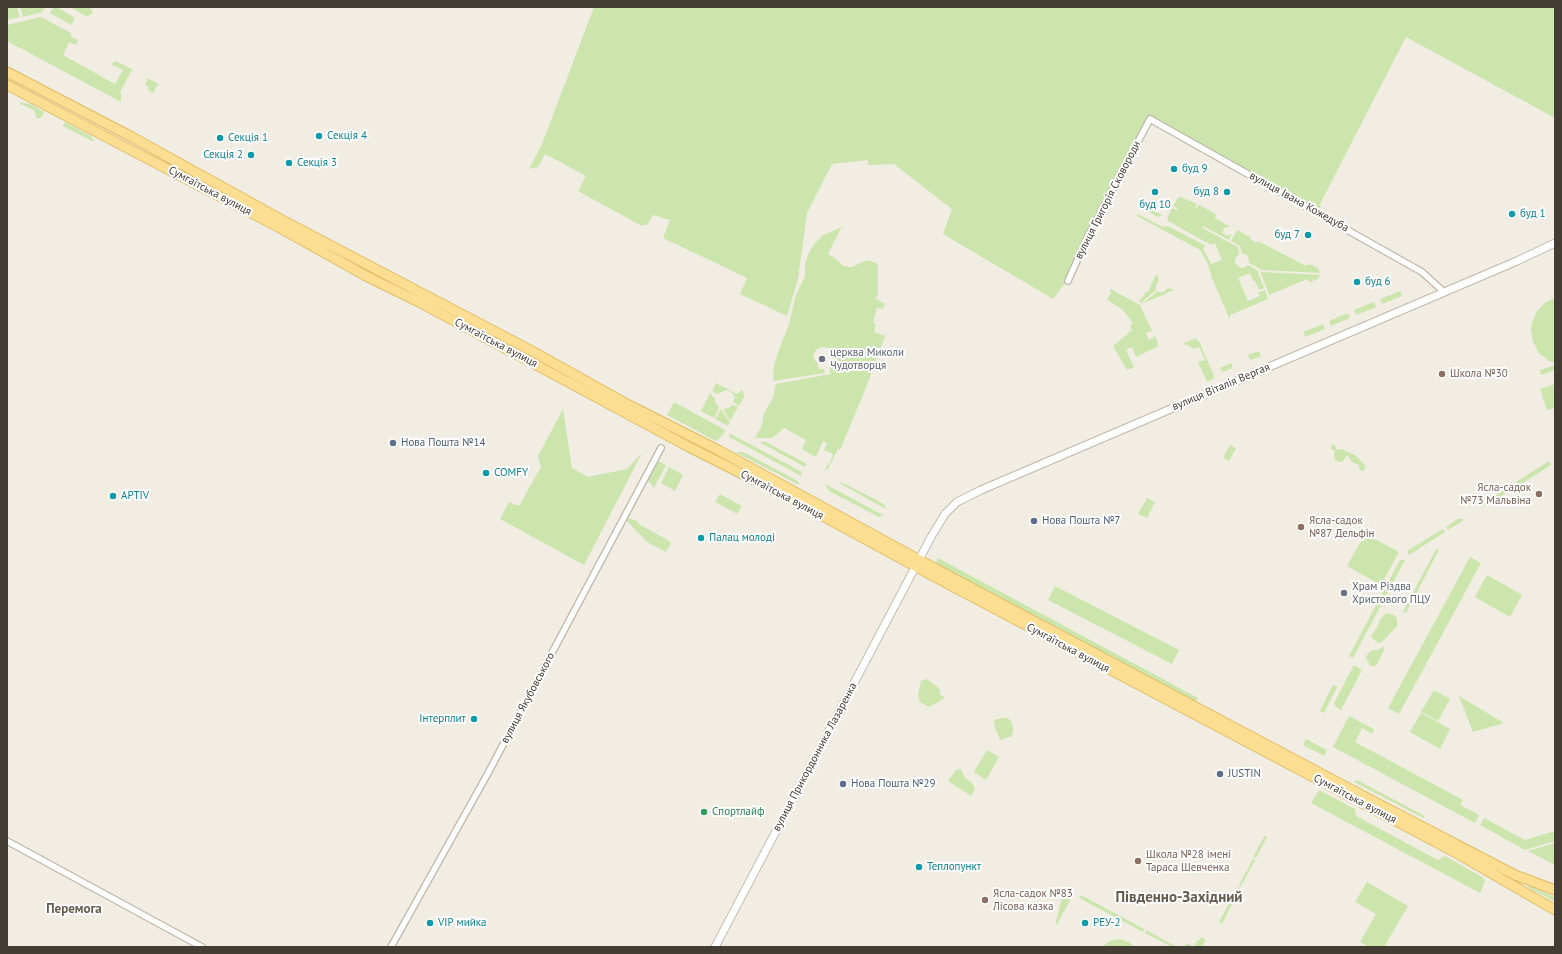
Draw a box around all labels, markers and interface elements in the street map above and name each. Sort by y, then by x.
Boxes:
place label: Секція 4 [327,129,367,143]
place label: Секція 1 [228,131,268,145]
marker: Секція 4 [314,131,324,141]
marker: Секція 1 [215,133,225,143]
street label: вулиця Григорія Сковороди [1072,139,1144,261]
place label: Секція 2 [203,148,243,162]
marker: Секція 2 [246,150,256,160]
place label: Секція 3 [297,156,337,170]
marker: Секція 3 [284,158,294,168]
place label: буд 9 [1182,162,1208,176]
street label: Сумгаїтська вулиця [166,164,254,218]
marker: буд 9 [1169,164,1179,174]
street label: вулиця Івана Кожедуба [1247,169,1351,235]
place label: буд 8 [1193,185,1219,199]
marker: буд 10 [1150,187,1160,197]
marker: буд 8 [1222,187,1232,197]
place label: буд 10 [1139,198,1171,212]
place label: буд 1 [1520,207,1546,221]
marker: буд 1 [1507,209,1517,219]
place label: буд 7 [1274,228,1300,242]
marker: буд 7 [1303,230,1313,240]
place label: буд 6 [1365,275,1391,289]
marker: буд 6 [1352,277,1362,287]
street label: Сумгаїтська вулиця [452,316,540,370]
place label: церква Миколи Чудотворця [830,346,904,372]
marker: церква Миколи Чудотворця [817,354,827,364]
street label: вулиця Віталія Вергая [1170,360,1272,414]
place label: Школа №30 [1450,367,1508,381]
marker: Школа №30 [1437,369,1447,379]
place label: Нова Пошта №14 [401,436,485,450]
marker: Нова Пошта №14 [388,438,398,448]
place label: COMFY [494,466,528,480]
marker: COMFY [481,468,491,478]
street label: Сумгаїтська вулиця [738,468,826,522]
place label: Ясла-садок №73 Мальвіна [1460,481,1531,507]
place label: APTIV [121,489,149,503]
marker: Ясла-садок №73 Мальвіна [1534,489,1544,499]
marker: APTIV [108,491,118,501]
place label: Нова Пошта №7 [1042,514,1120,528]
place label: Ясла-садок №87 Дельфін [1309,514,1375,540]
marker: Нова Пошта №7 [1029,516,1039,526]
marker: Ясла-садок №87 Дельфін [1296,522,1306,532]
place label: Палац молоді [709,531,775,545]
marker: Палац молоді [696,533,706,543]
place label: Храм Різдва Христового ПЦУ [1352,580,1430,606]
marker: Храм Різдва Христового ПЦУ [1339,588,1349,598]
street label: Сумгаїтська вулиця [1024,621,1112,675]
street label: вулиця Якубовського [498,650,558,746]
street label: вулиця Прикордонника Лазаренка [770,680,860,834]
place label: Інтерплит [419,712,466,726]
marker: Інтерплит [469,714,479,724]
place label: JUSTIN [1228,767,1261,781]
marker: JUSTIN [1215,769,1225,779]
street label: Сумгаїтська вулиця [1311,772,1399,826]
place label: Нова Пошта №29 [851,777,935,791]
marker: Нова Пошта №29 [838,779,848,789]
place label: Спортлайф [712,805,764,819]
marker: Спортлайф [699,807,709,817]
place label: Школа №28 імені Тараса Шевченка [1146,848,1231,874]
marker: Школа №28 імені Тараса Шевченка [1133,856,1143,866]
place label: Теплопункт [927,860,981,874]
marker: Теплопункт [914,862,924,872]
place label: Ясла-садок №83 Лісова казка [993,887,1073,913]
district label: Південно-Західний [1115,889,1243,907]
marker: Ясла-садок №83 Лісова казка [980,895,990,905]
district label: Перемога [46,901,102,917]
place label: VIP мийка [438,916,486,930]
place label: РЕУ-2 [1093,916,1120,930]
marker: VIP мийка [425,918,435,928]
marker: РЕУ-2 [1080,918,1090,928]

